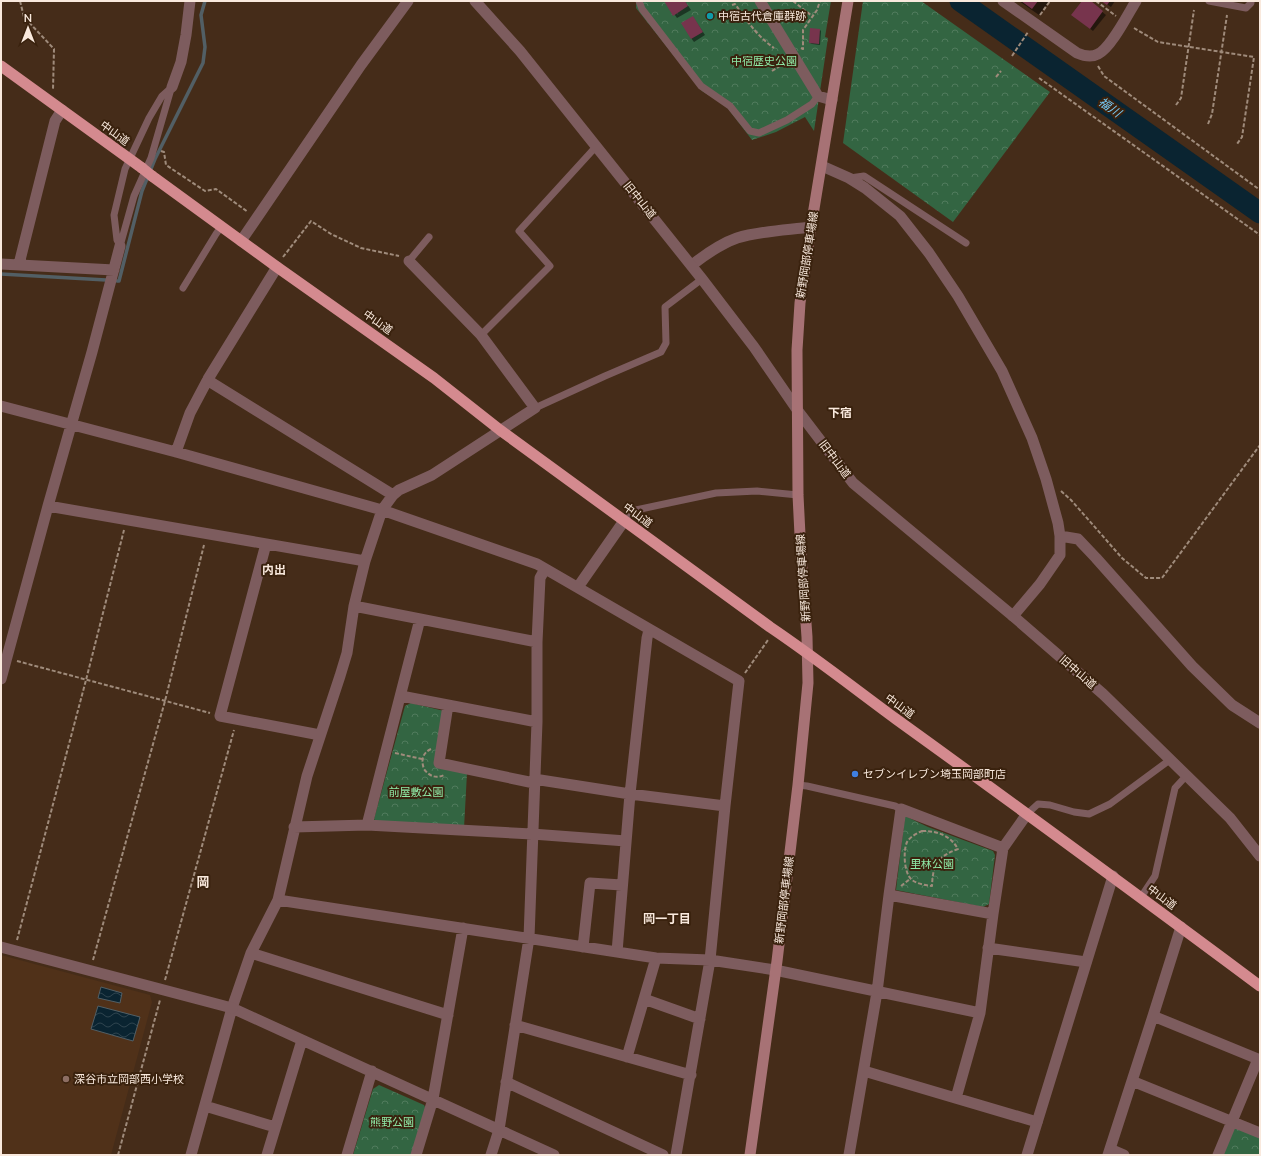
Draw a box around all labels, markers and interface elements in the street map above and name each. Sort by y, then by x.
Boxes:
north arrow [8,8,48,48]
place label: 中宿古代倉庫群跡 [718,9,806,23]
text: N [24,11,32,25]
marker: 中宿古代倉庫群跡 [705,11,715,21]
park label: 中宿歴史公園 [731,54,797,68]
water label: 福川 [1096,94,1126,121]
street label: 中山道 [98,118,132,148]
street label: 旧中山道 [621,178,659,222]
street label: 新野岡部停車場線 [793,210,821,300]
street label: 中山道 [360,307,396,337]
district label: 下宿 [828,405,852,420]
street label: 旧中山道 [816,437,854,481]
street label: 中山道 [621,500,655,530]
street label: 新野岡部停車場線 [793,534,813,622]
district label: 内出 [262,562,286,577]
street label: 旧中山道 [1057,652,1099,692]
street label: 中山道 [883,691,917,721]
place label: セブンイレブン埼玉岡部町店 [863,767,1006,781]
marker: セブンイレブン埼玉岡部町店 [850,769,860,779]
park label: 前屋敷公園 [389,785,444,799]
street label: 新野岡部停車場線 [772,855,796,945]
park label: 里林公園 [910,857,954,871]
district label: 岡 [196,874,210,890]
street label: 中山道 [1145,881,1179,913]
district label: 岡一丁目 [643,911,691,926]
place label: 深谷市立岡部西小学校 [74,1072,184,1086]
marker: 深谷市立岡部西小学校 [61,1074,71,1084]
park label: 熊野公園 [370,1115,414,1129]

